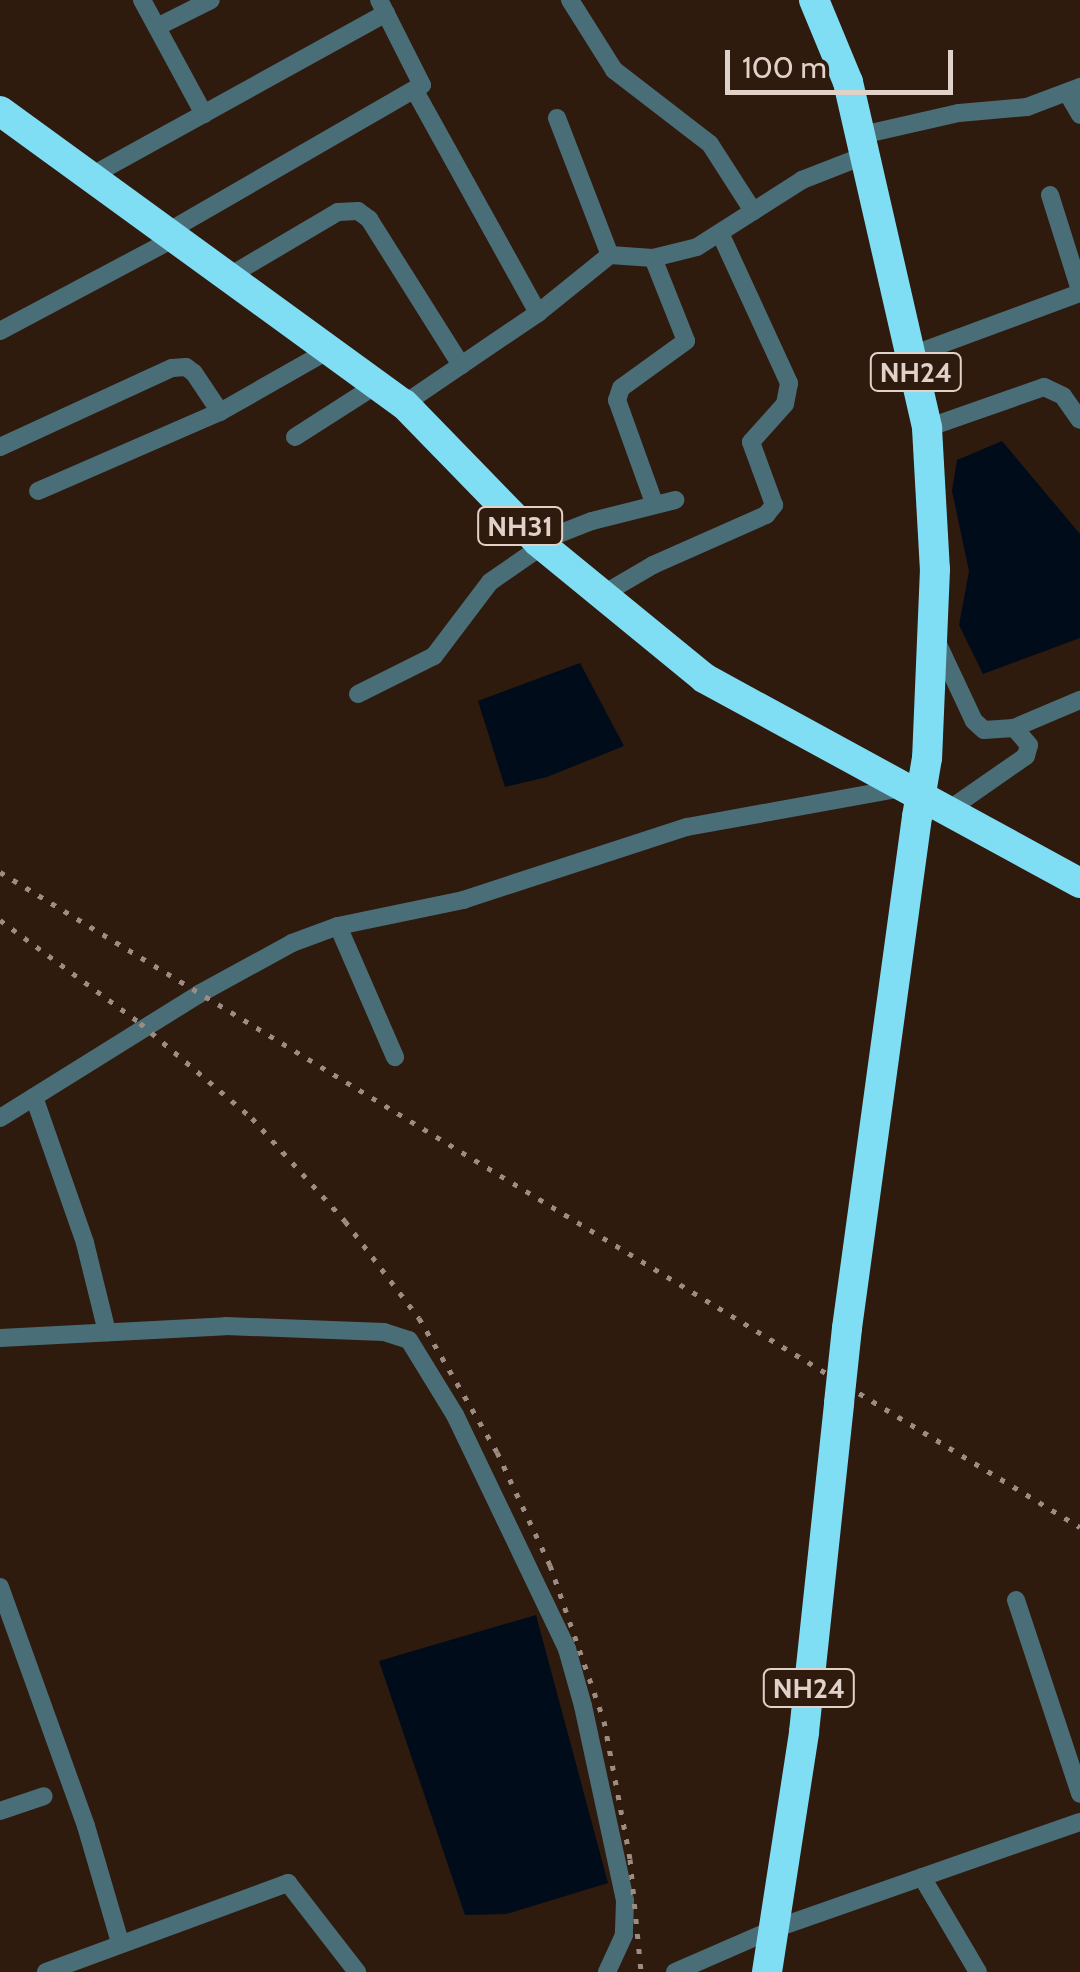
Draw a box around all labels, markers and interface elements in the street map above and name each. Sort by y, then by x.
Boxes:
scale bar [730,30,958,92]
text: 100 m [742,49,827,86]
road number: NH24 [868,349,964,395]
road number: NH31 [475,503,565,549]
road number: NH24 [762,1665,856,1711]

